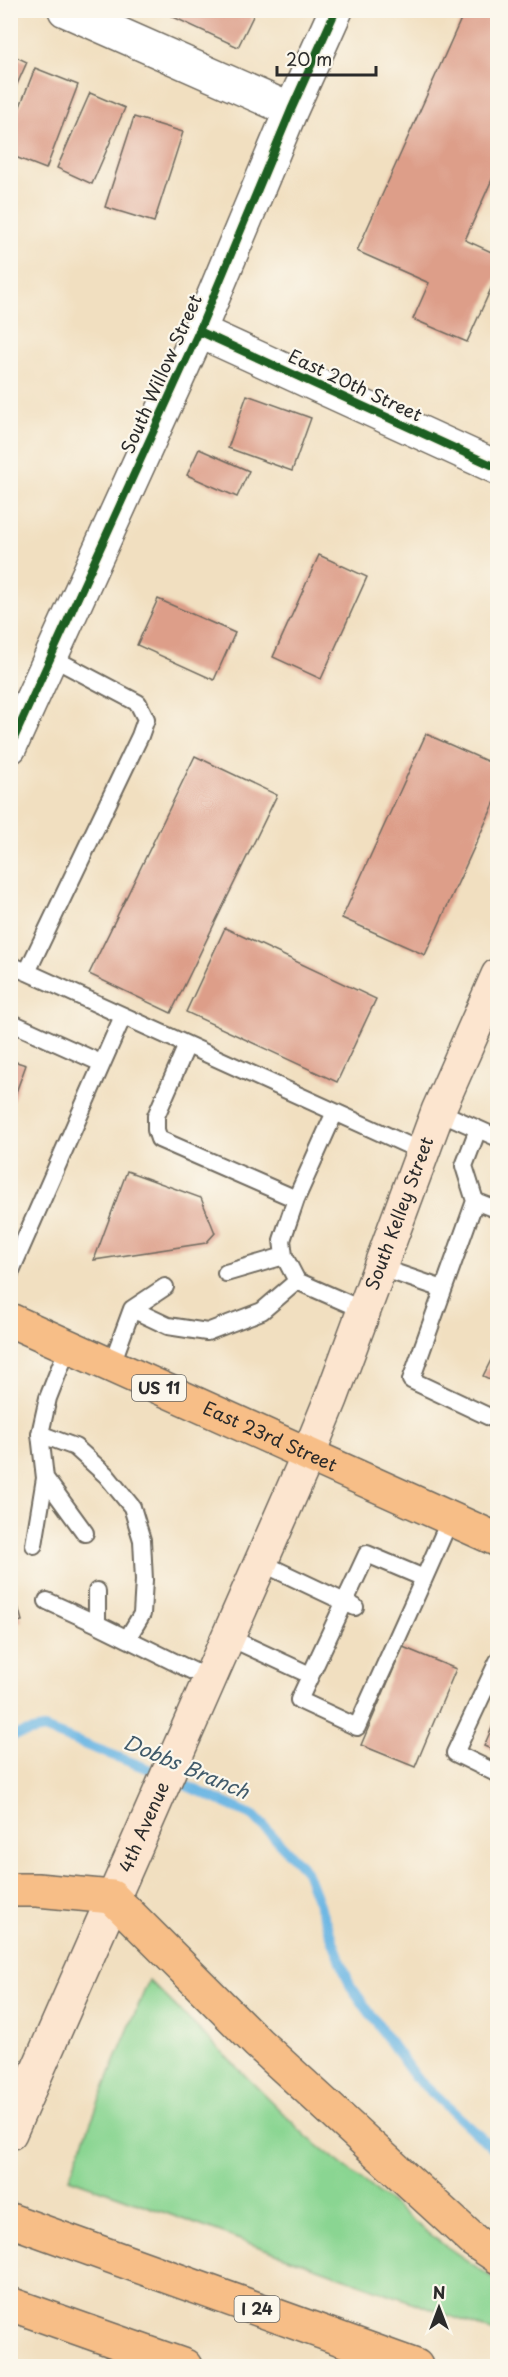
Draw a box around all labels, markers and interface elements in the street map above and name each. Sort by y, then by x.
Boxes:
scale bar [277,39,376,77]
text: 20 m [286,45,332,72]
street label: South Willow Street [113,289,208,457]
street label: East 20th Street [284,342,427,427]
street label: South Kelley Street [358,1132,439,1294]
road number: US 11 [132,1375,186,1401]
street label: East 23rd Street [199,1394,342,1478]
water label: Dobbs Branch [119,1726,254,1806]
street label: 4th Avenue [111,1777,175,1876]
north arrow [409,2278,469,2338]
text: N [433,2280,445,2304]
road number: I 24 [234,2296,280,2322]

